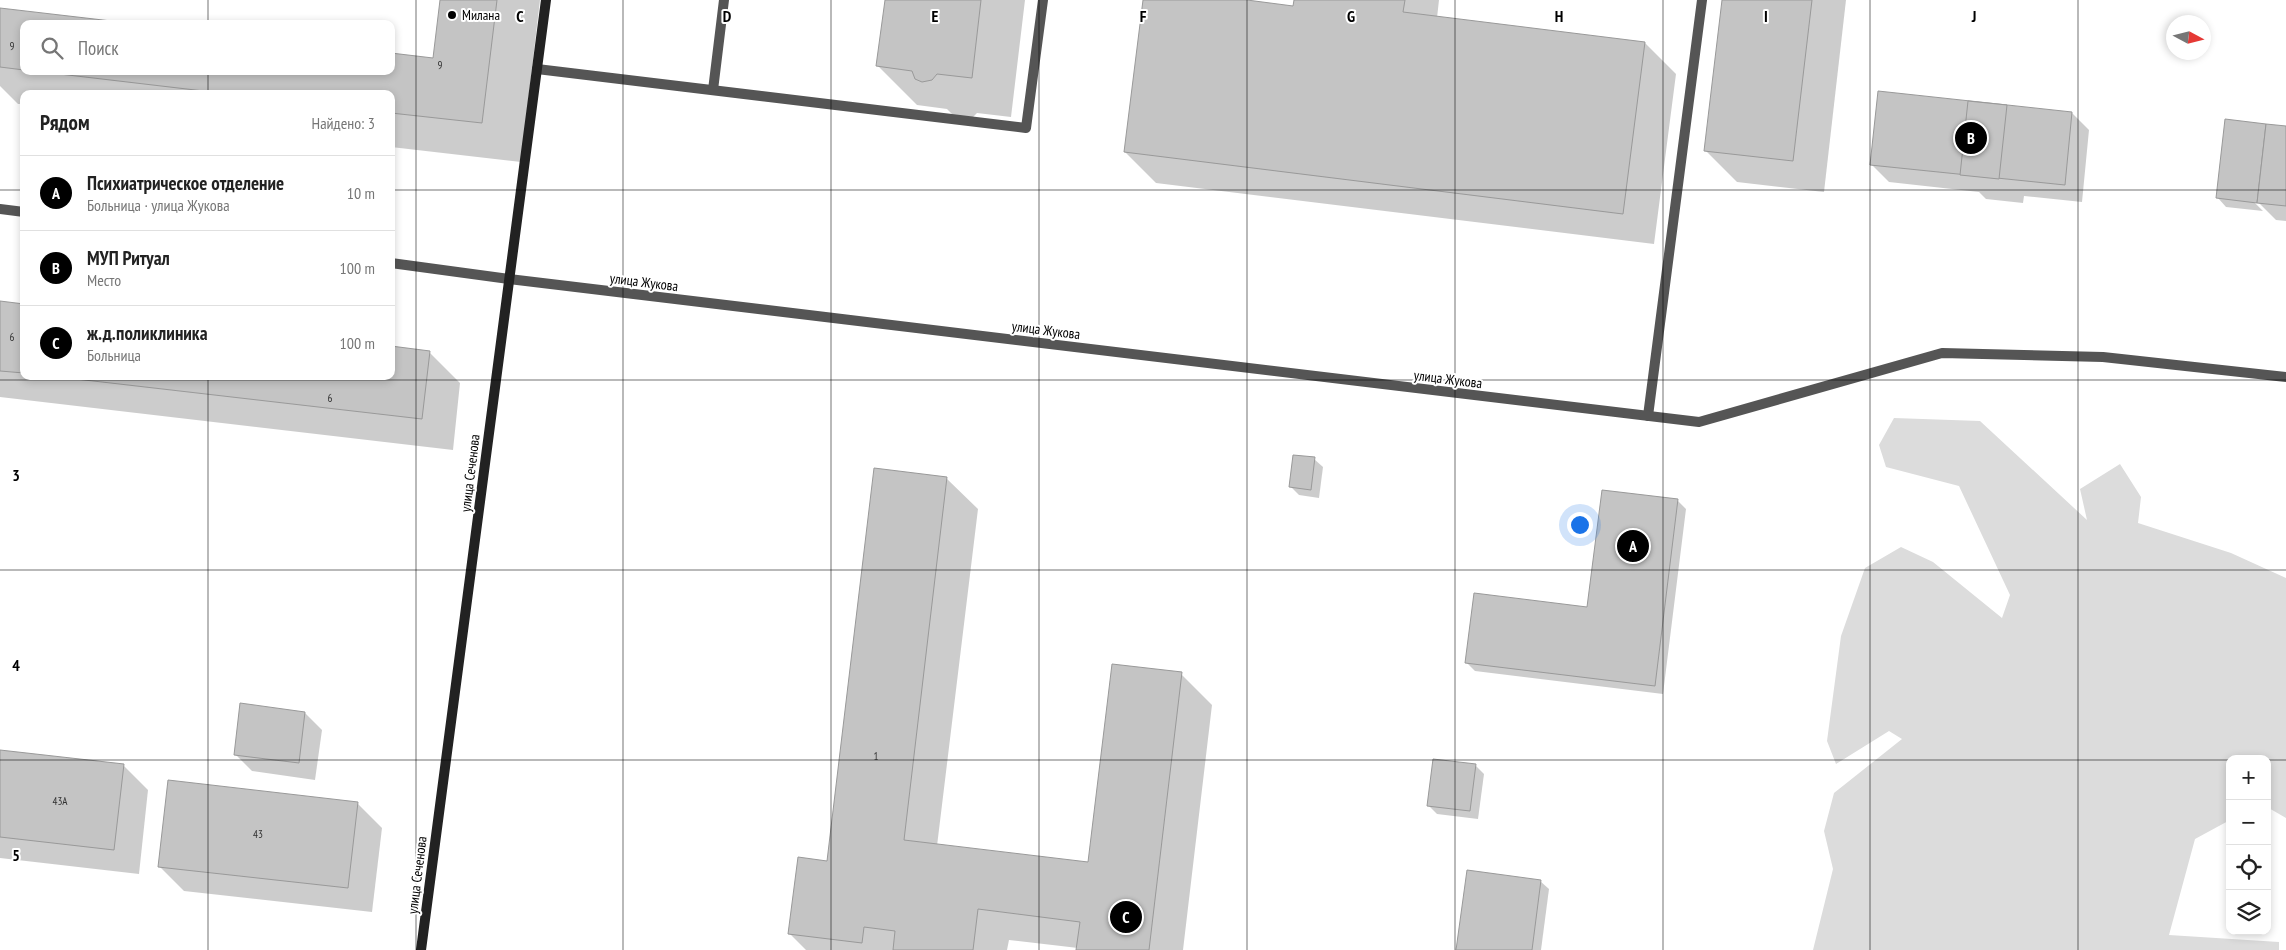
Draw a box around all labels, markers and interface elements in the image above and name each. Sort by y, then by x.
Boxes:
place label: Милана [462,6,500,24]
text: C [516,6,524,26]
text: D [723,6,732,26]
text: E [932,6,939,26]
text: F [1140,6,1147,26]
text: G [1347,6,1355,26]
text: H [1555,6,1563,26]
text: I [1764,6,1768,26]
text: J [1971,6,1976,26]
marker: Милана [446,9,458,21]
north arrow [2166,15,2211,60]
search box [20,20,395,75]
icon: search [38,34,66,62]
text: Поиск [78,36,119,60]
house number: 9 [10,39,15,53]
house number: 9 [438,58,443,72]
text: Рядом [40,109,90,136]
text: Найдено: 3 [312,113,375,133]
pin: B [1955,119,1987,157]
text: Психиатрическое отделение [87,171,284,195]
text: A [52,183,60,203]
text: 10 m [347,183,375,203]
text: Больница · улица Жукова [87,195,230,215]
text: МУП Ритуал [87,246,170,270]
text: B [52,258,60,278]
text: 100 m [340,258,375,278]
street label: улица Жукова [609,269,679,295]
text: Место [87,270,121,290]
street label: улица Жукова [1011,317,1081,343]
text: ж.д.поликлиника [87,321,207,345]
house number: 6 [10,330,15,344]
text: C [52,333,60,353]
text: 100 m [340,333,375,353]
text: Больница [87,345,141,365]
street label: улица Жукова [1413,366,1483,392]
house number: 6 [328,391,333,405]
street label: улица Сеченова [456,433,484,513]
text: 3 [12,465,20,485]
your location [1567,512,1593,538]
pin: A [1617,527,1649,565]
text: 4 [12,655,20,675]
house number: 1 [874,749,879,763]
map controls [2226,755,2271,935]
button: + [2226,755,2271,800]
house number: 43А [52,794,68,808]
button: − [2226,800,2271,845]
house number: 43 [253,827,263,841]
street label: улица Сеченова [403,835,431,915]
text: 5 [12,845,20,865]
button: locate [2226,845,2271,890]
button: layers [2226,890,2271,935]
pin: C [1110,898,1142,936]

